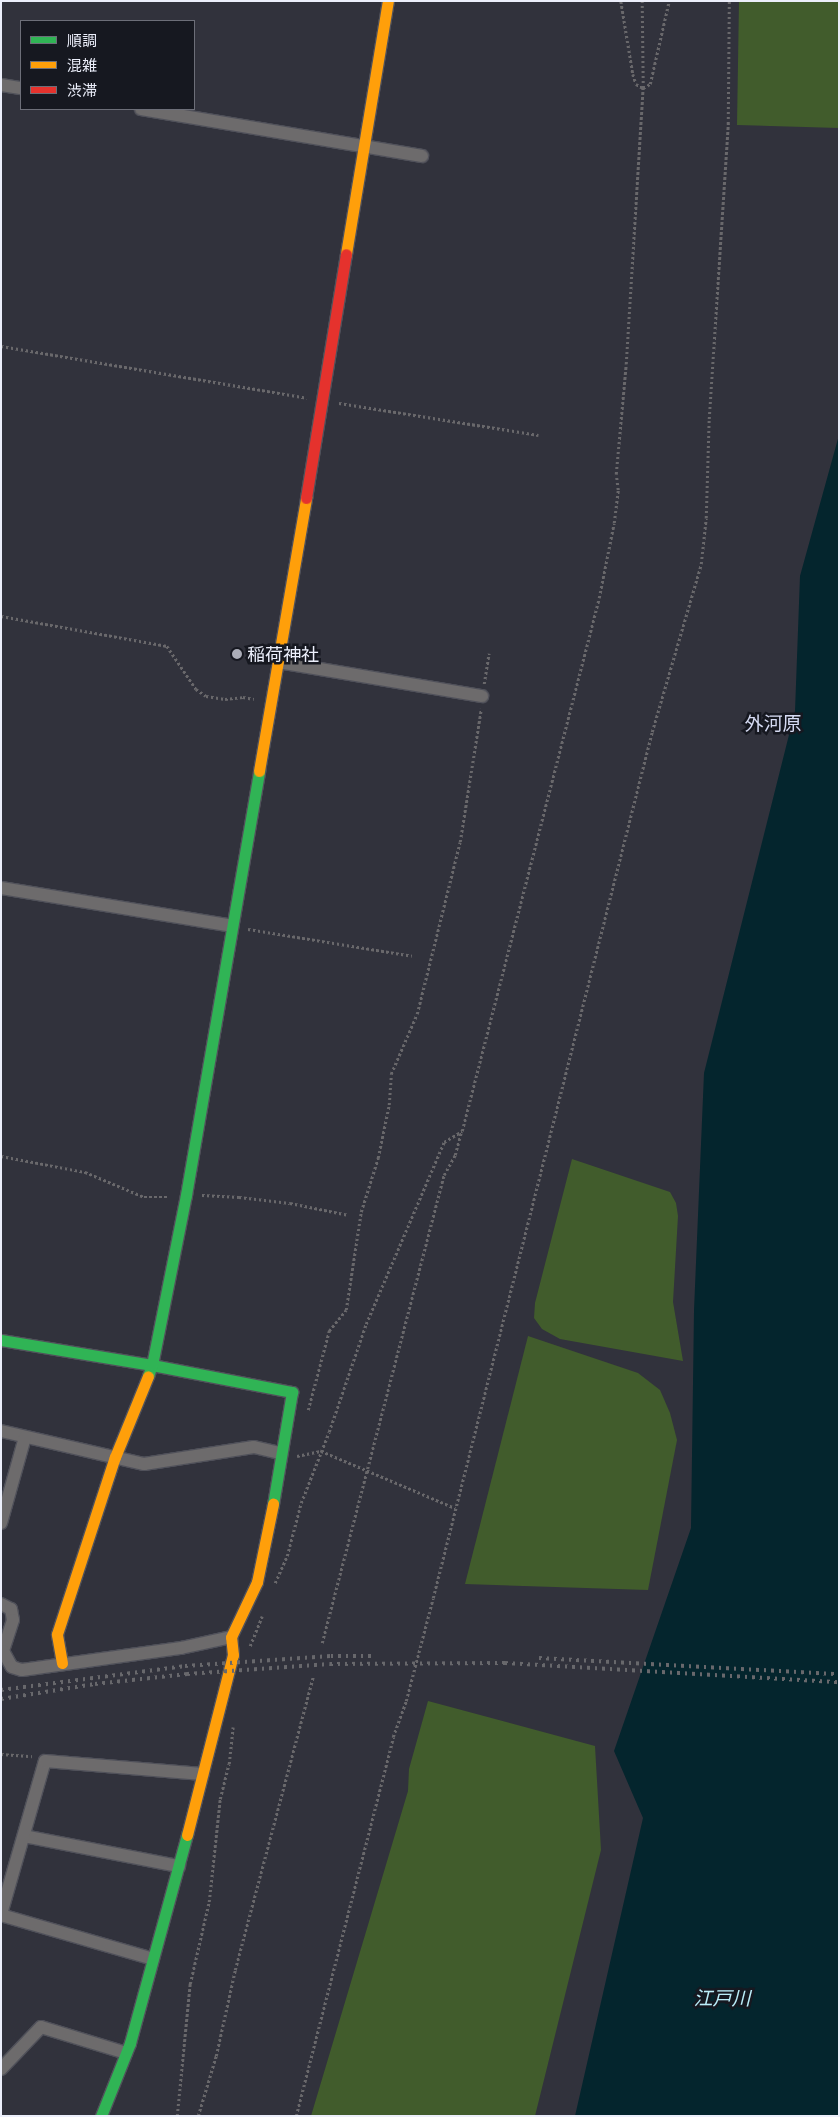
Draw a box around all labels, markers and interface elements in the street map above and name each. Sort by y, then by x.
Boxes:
legend [20,20,195,110]
text: 順調 [67,32,97,49]
text: 混雑 [67,57,97,74]
text: 渋滞 [67,82,97,99]
place label: 稲荷神社 [247,643,319,665]
marker: 稲荷神社 [231,648,243,660]
district label: 外河原 [745,713,801,735]
water label: 江戸川 [694,1988,750,2010]

